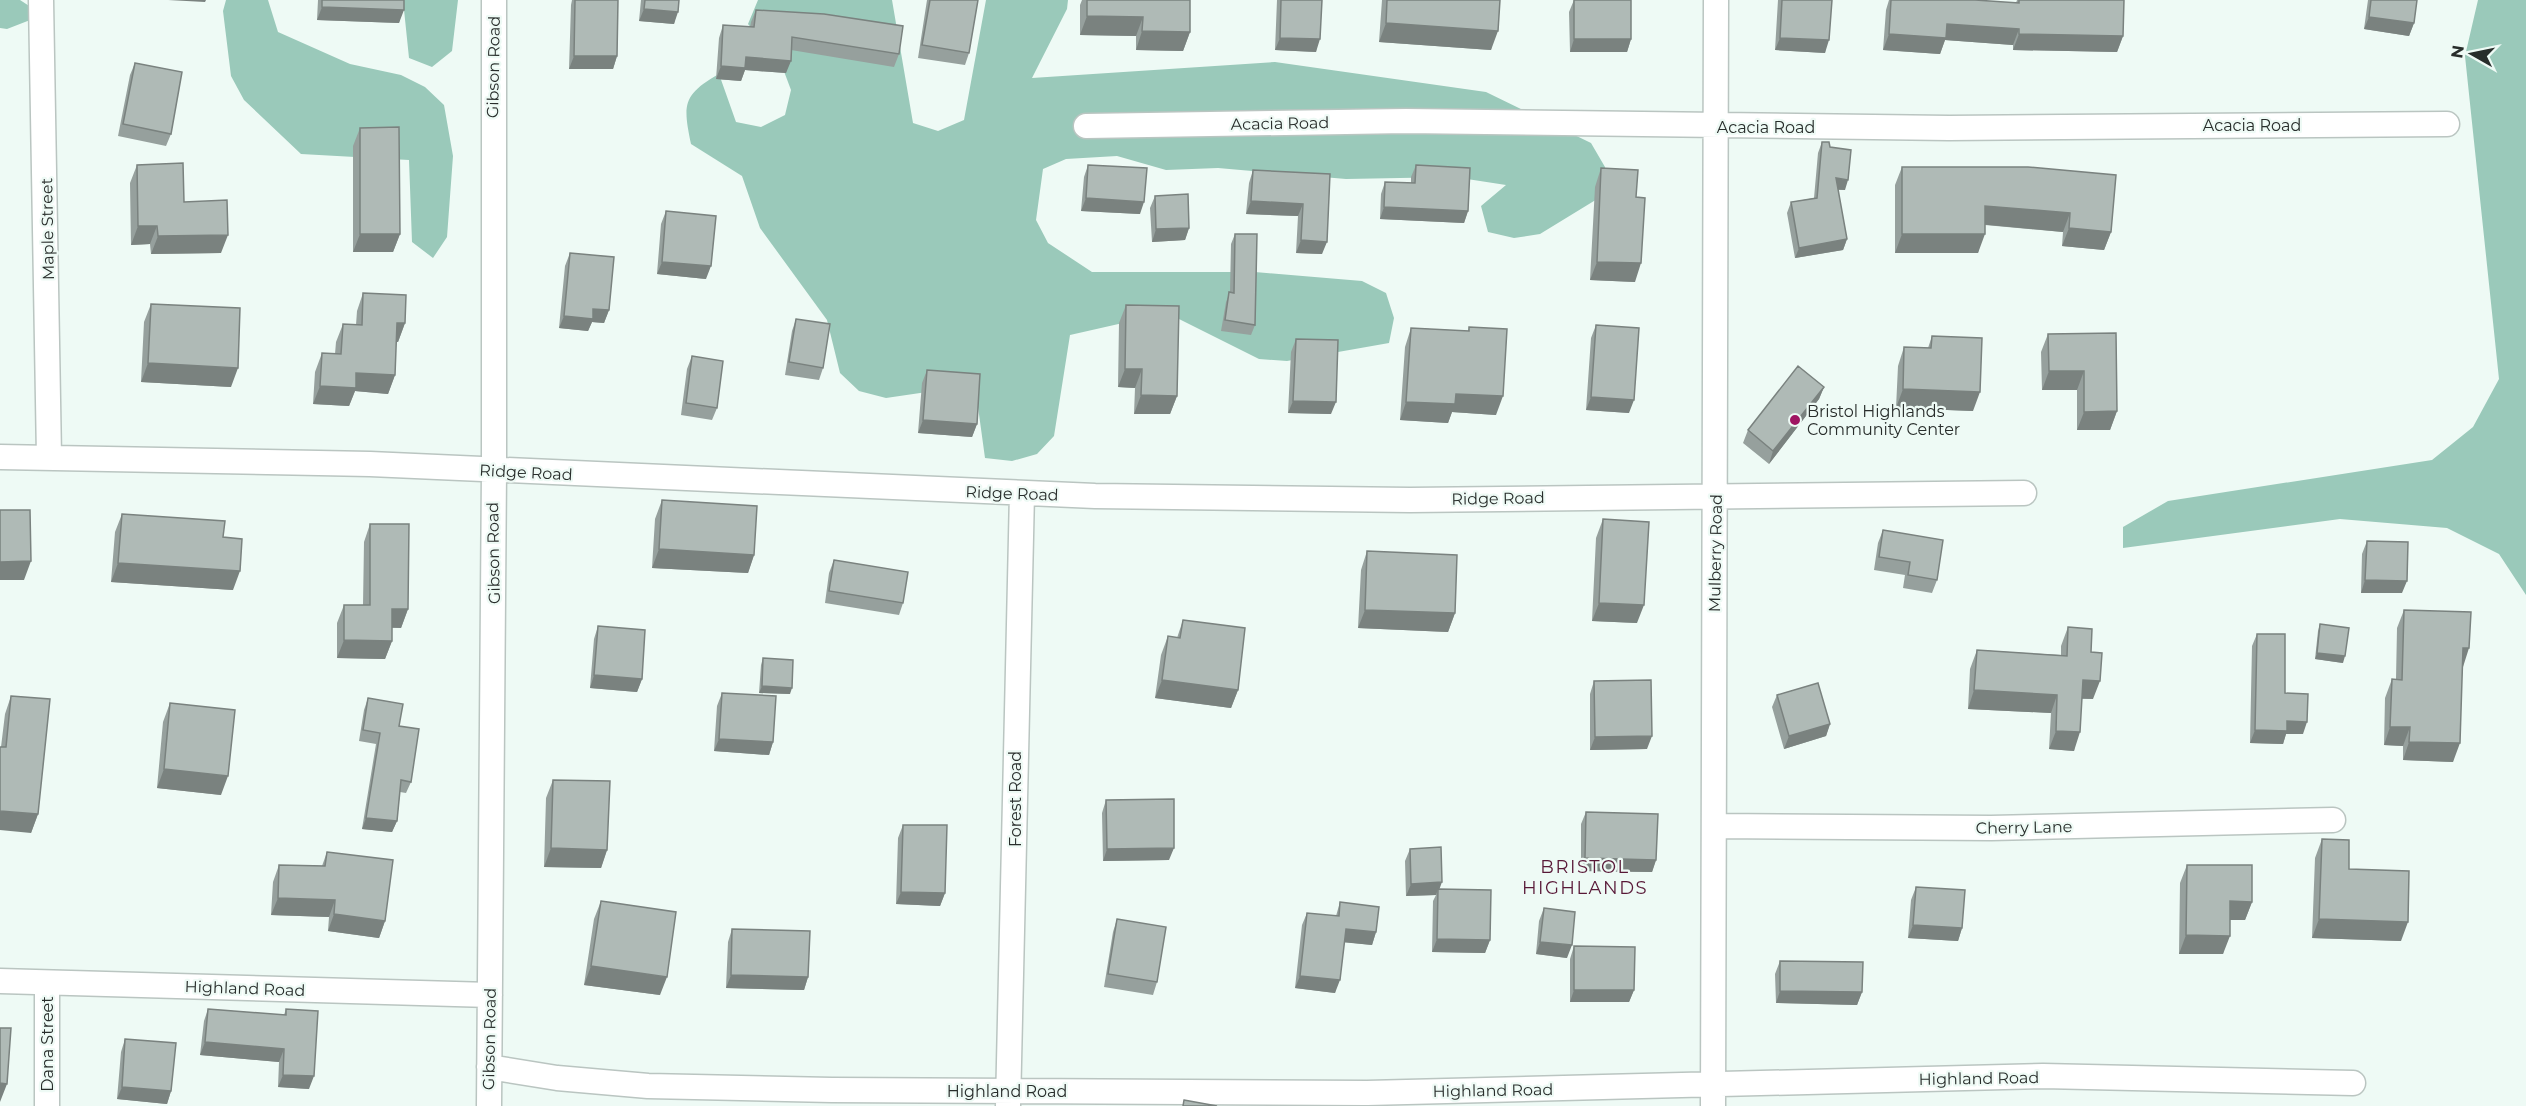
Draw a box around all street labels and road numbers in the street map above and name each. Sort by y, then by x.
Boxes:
street label: Gibson Road [483,16,504,118]
street label: Acacia Road [1231,113,1329,134]
street label: Acacia Road [2203,116,2301,135]
street label: Acacia Road [1717,118,1815,137]
street label: Maple Street [37,177,58,280]
street label: Ridge Road [479,461,573,484]
street label: Ridge Road [965,482,1059,505]
street label: Ridge Road [1451,488,1545,509]
street label: Mulberry Road [1705,494,1726,612]
street label: Gibson Road [483,502,504,604]
street label: Forest Road [1006,751,1025,847]
street label: Cherry Lane [1976,817,2072,838]
street label: Highland Road [184,977,306,1000]
street label: Gibson Road [479,988,500,1090]
street label: Dana Street [38,996,57,1092]
street label: Highland Road [1919,1068,2039,1089]
street label: Highland Road [1433,1080,1553,1101]
street label: Highland Road [947,1082,1067,1101]

